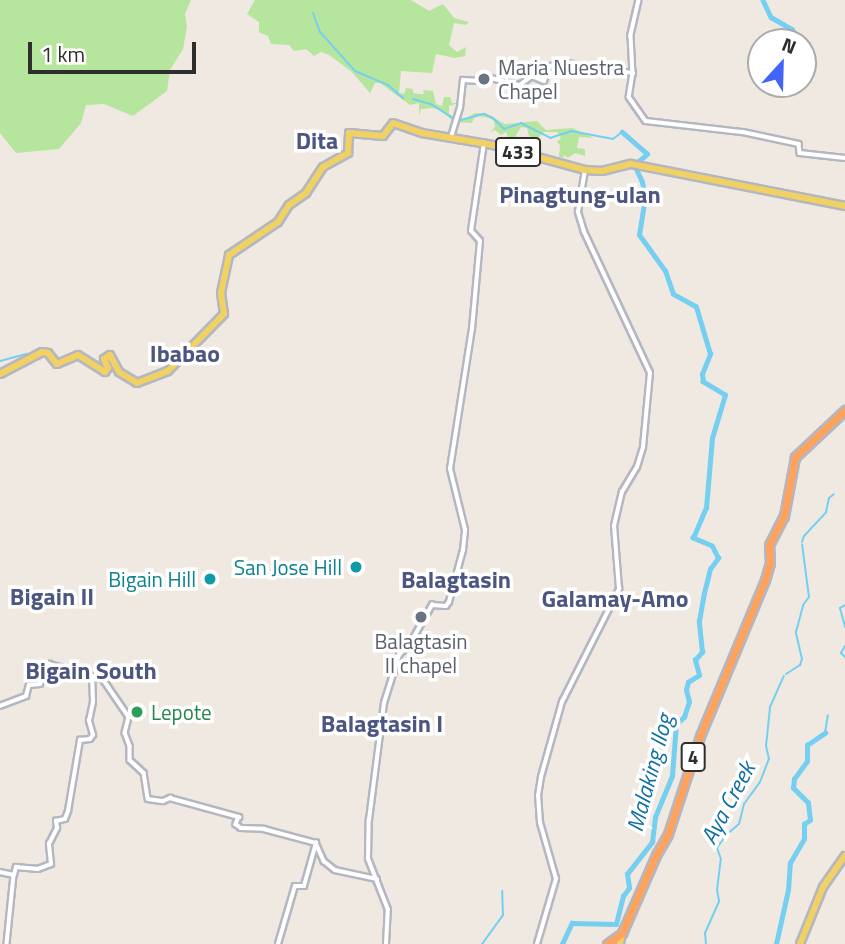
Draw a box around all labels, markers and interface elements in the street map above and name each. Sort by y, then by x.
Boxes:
scale bar [32,28,200,72]
north arrow [747,28,817,98]
text: N [778,29,801,61]
text: 1 km [41,38,85,70]
place label: Maria Nuestra Chapel [498,54,624,104]
marker: Maria Nuestra Chapel [476,71,492,87]
district label: Dita [296,127,338,155]
road number: 433 [494,136,542,168]
district label: Pinagtung-ulan [499,181,661,209]
district label: Ibabao [150,340,220,368]
place label: San Jose Hill [234,554,342,580]
marker: San Jose Hill [348,559,364,575]
place label: Bigain Hill [108,566,196,592]
district label: Balagtasin [401,566,511,594]
marker: Bigain Hill [202,571,218,587]
district label: Bigain II [10,583,94,611]
district label: Galamay-Amo [542,585,688,613]
marker: Balagtasin II chapel [413,609,429,625]
place label: Balagtasin II chapel [374,628,468,678]
district label: Bigain South [25,657,157,685]
place label: Lepote [151,699,212,725]
marker: Lepote [129,704,145,720]
district label: Balagtasin I [321,710,443,738]
water label: Malaking Ilog [621,711,679,835]
road number: 4 [679,742,707,772]
water label: Aya Creek [695,757,761,849]

